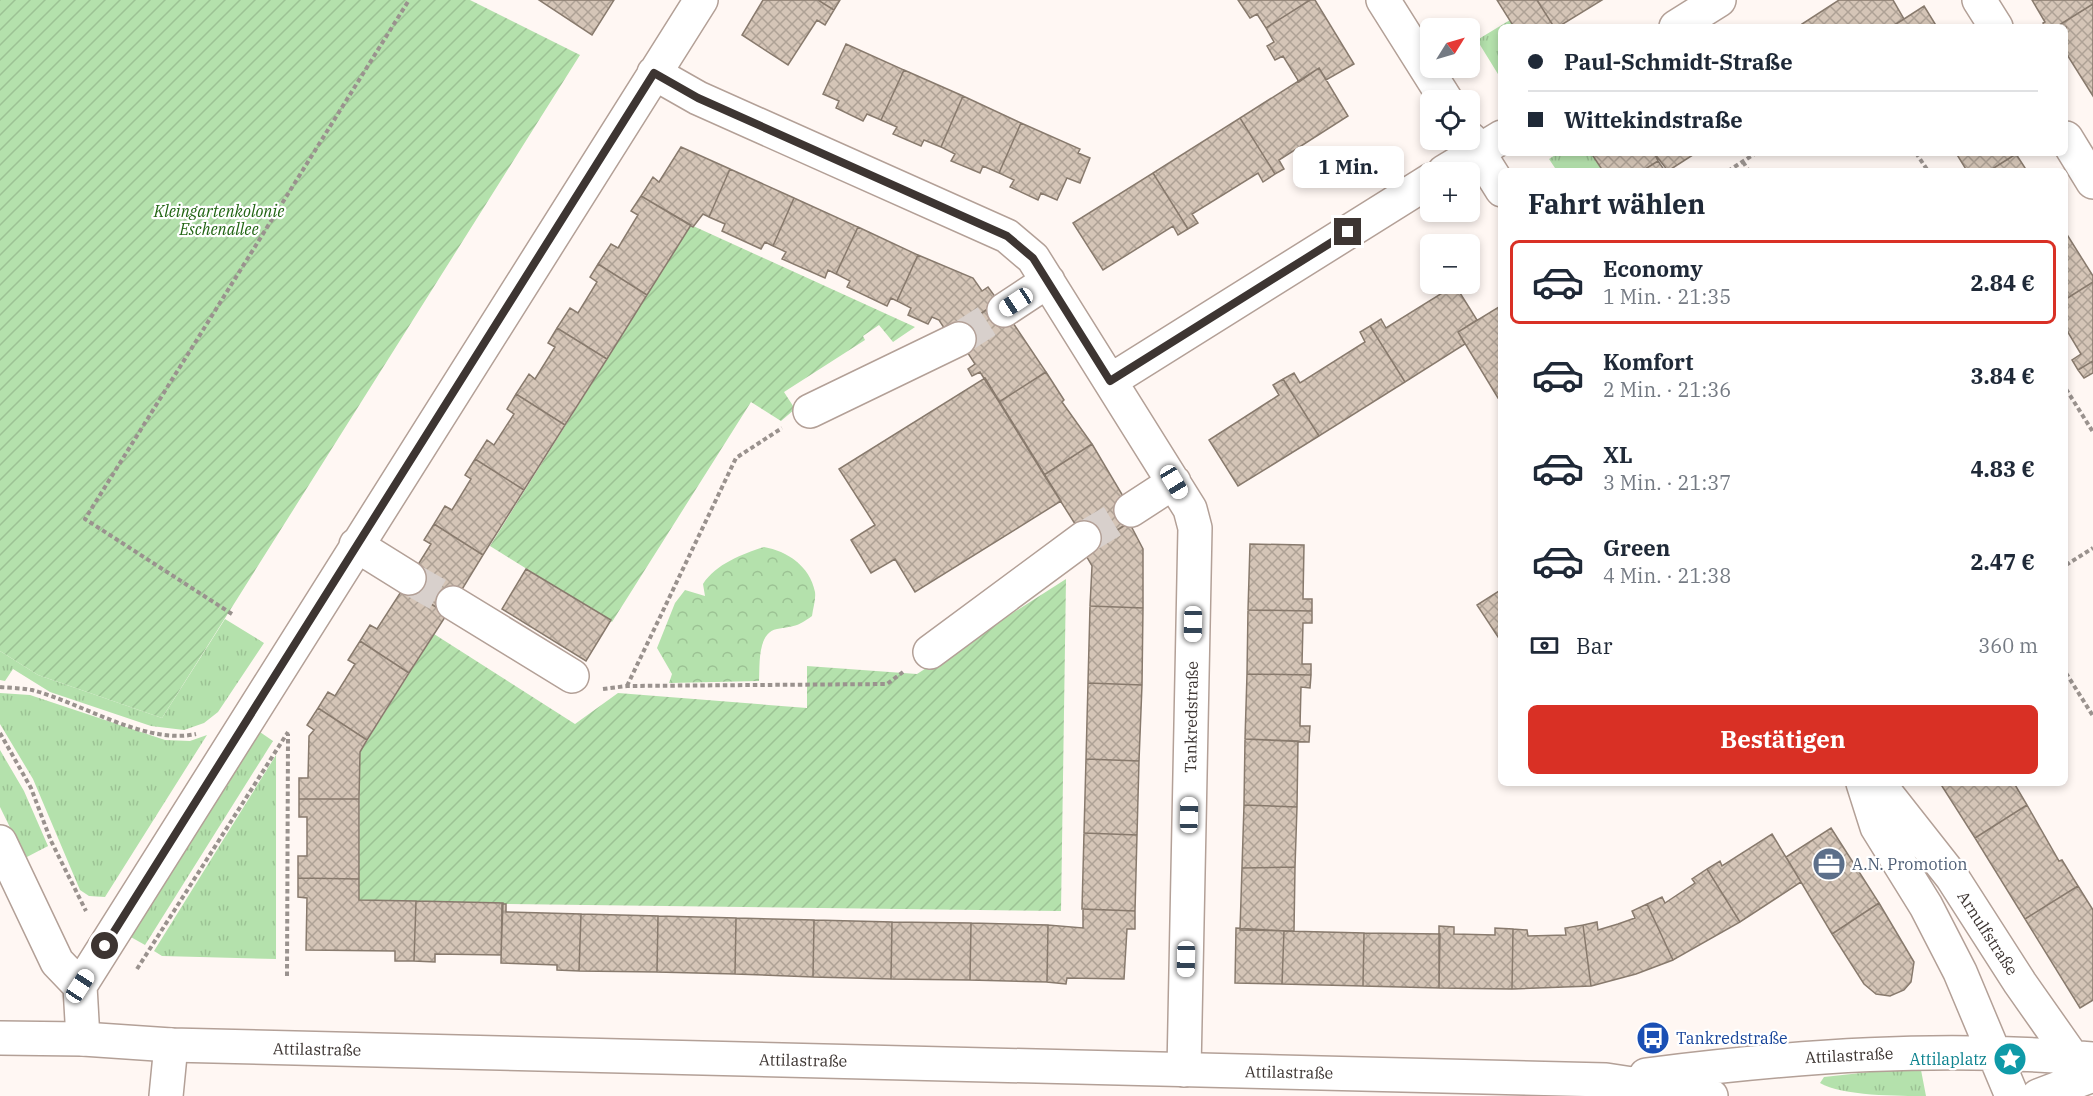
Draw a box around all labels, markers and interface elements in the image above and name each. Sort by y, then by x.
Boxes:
north arrow [1420,18,1480,78]
map controls [1420,18,1480,294]
text: Paul-Schmidt-Straße [1564,47,1793,76]
button: locate [1420,90,1480,150]
text: Wittekindstraße [1564,105,1743,134]
callout: 1 Min. [1292,145,1404,187]
text: 1 Min. [1318,153,1379,180]
button: + [1420,162,1480,222]
text: Fahrt wählen [1528,186,1705,221]
park label: Kleingartenkolonie Eschenallee [153,201,284,239]
route end [1334,218,1361,245]
button: − [1420,234,1480,294]
text: Economy [1603,254,1703,283]
icon: car [1531,255,1585,309]
text: 2.84 € [1970,268,2035,297]
text: 1 Min. · 21:35 [1603,283,1731,310]
car [996,285,1036,319]
text: Komfort [1603,347,1693,376]
icon: car [1531,348,1585,402]
text: 3.84 € [1970,361,2035,390]
text: 2 Min. · 21:36 [1603,376,1731,403]
text: XL [1603,440,1633,469]
icon: car [1531,441,1585,495]
text: 4.83 € [1970,454,2035,483]
car [1157,462,1191,502]
text: 3 Min. · 21:37 [1603,469,1731,496]
text: Green [1603,533,1670,562]
icon: car [1531,534,1585,588]
text: 2.47 € [1970,547,2035,576]
text: 4 Min. · 21:38 [1603,562,1731,589]
car [1184,606,1202,642]
icon: cash [1528,629,1561,662]
text: Bar [1576,631,1613,660]
text: 360 m [1978,632,2038,659]
street label: Tankredstraße [1180,661,1202,773]
button: Bestätigen [1528,705,2038,774]
car [1180,797,1198,833]
office icon: A.N. Promotion [1811,846,1847,882]
place label: A.N. Promotion [1852,854,1967,874]
street label: Arnulfstraße [1953,887,2023,979]
route start [91,932,118,959]
car [1177,941,1195,977]
car [63,966,97,1006]
bus stop icon: Tankredstraße [1635,1020,1671,1056]
place label: Tankredstraße [1676,1028,1788,1048]
street label: Attilastraße [273,1038,361,1060]
place icon: Attilaplatz [1992,1041,2028,1077]
street label: Attilastraße [1804,1043,1894,1067]
street label: Attilastraße [759,1049,847,1071]
place label: Attilaplatz [1910,1049,1987,1069]
street label: Attilastraße [1245,1061,1333,1083]

